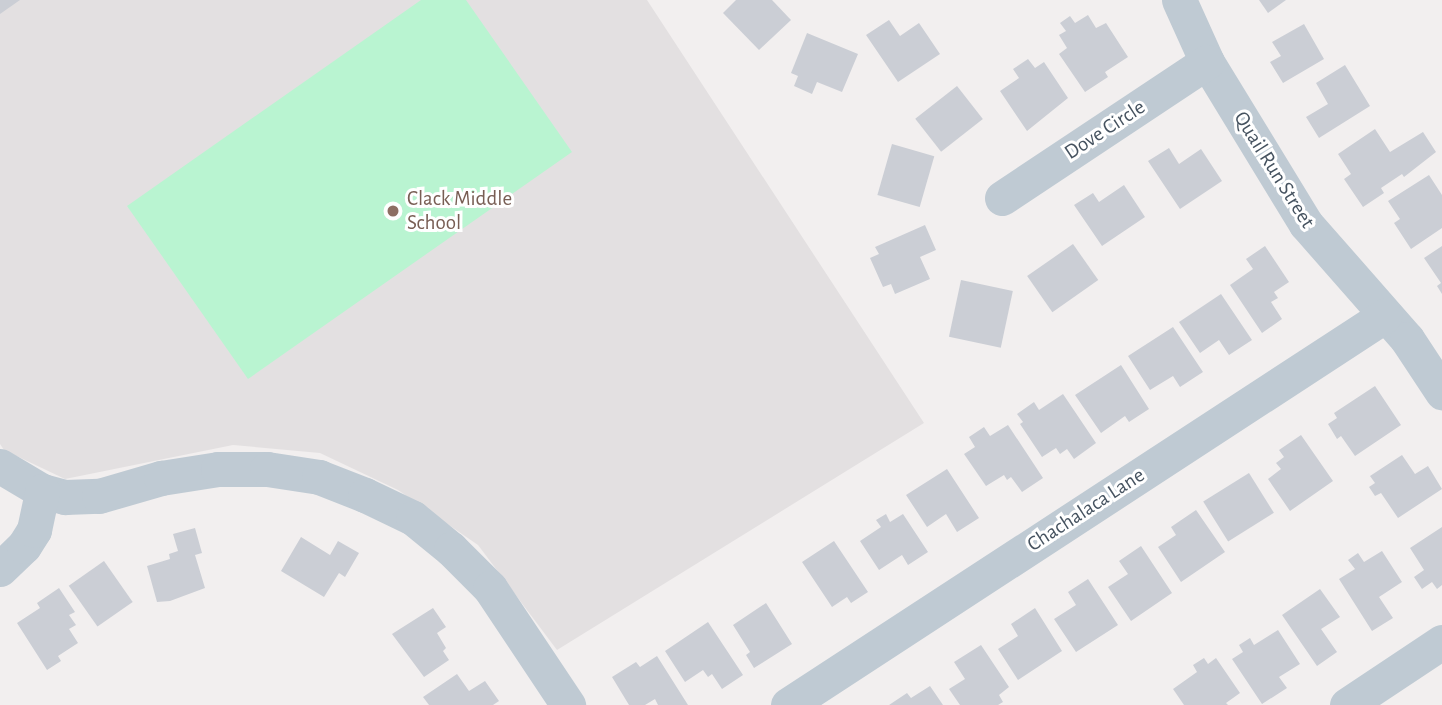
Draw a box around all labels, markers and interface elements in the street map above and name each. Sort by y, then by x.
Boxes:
street label: Dove Circle [1060,95,1150,165]
street label: Quail Run Street [1228,107,1320,233]
place label: Clack Middle School [407,186,512,236]
marker: Clack Middle School [385,203,401,219]
street label: Chachalaca Lane [1023,463,1149,557]

